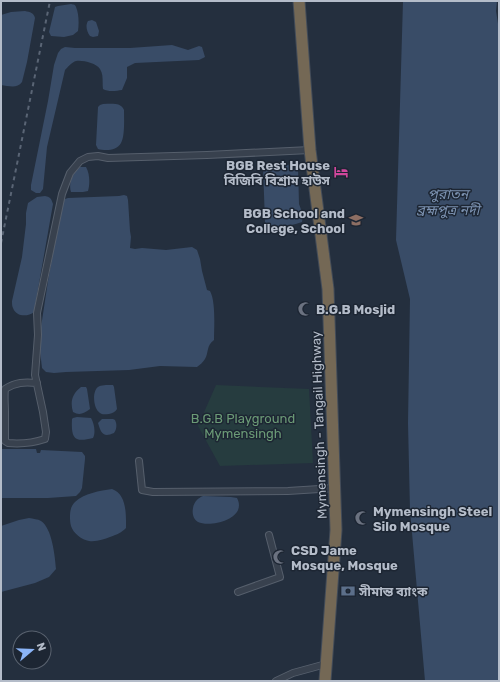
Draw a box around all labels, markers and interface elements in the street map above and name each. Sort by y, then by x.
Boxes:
place label: BGB Rest House বিজিবি বিশ্রাম হাউস [223,158,331,188]
hotel icon: BGB Rest House বিজিবি বিশ্রাম হাউস [333,164,349,180]
water label: পুরাতন ব্রহ্মপুত্র নদী [416,186,483,219]
place label: BGB School and College, School [243,206,345,236]
school or university icon: BGB School and College, School [348,212,364,228]
mosque icon: B.G.B Mosjid [297,301,313,317]
place label: B.G.B Mosjid [316,302,395,317]
street label: Mymensingh - Tangail Highway [308,331,331,519]
park label: B.G.B Playground Mymensingh [191,411,295,442]
place label: Mymensingh Steel Silo Mosque [373,504,492,534]
mosque icon: Mymensingh Steel Silo Mosque [354,510,370,526]
place label: CSD Jame Mosque, Mosque [291,543,398,573]
mosque icon: CSD Jame Mosque, Mosque [272,549,288,565]
bank icon: সীমান্ত ব্যাংক [340,583,356,599]
place label: সীমান্ত ব্যাংক [358,584,428,599]
north arrow [12,630,52,670]
text: N [34,641,48,653]

